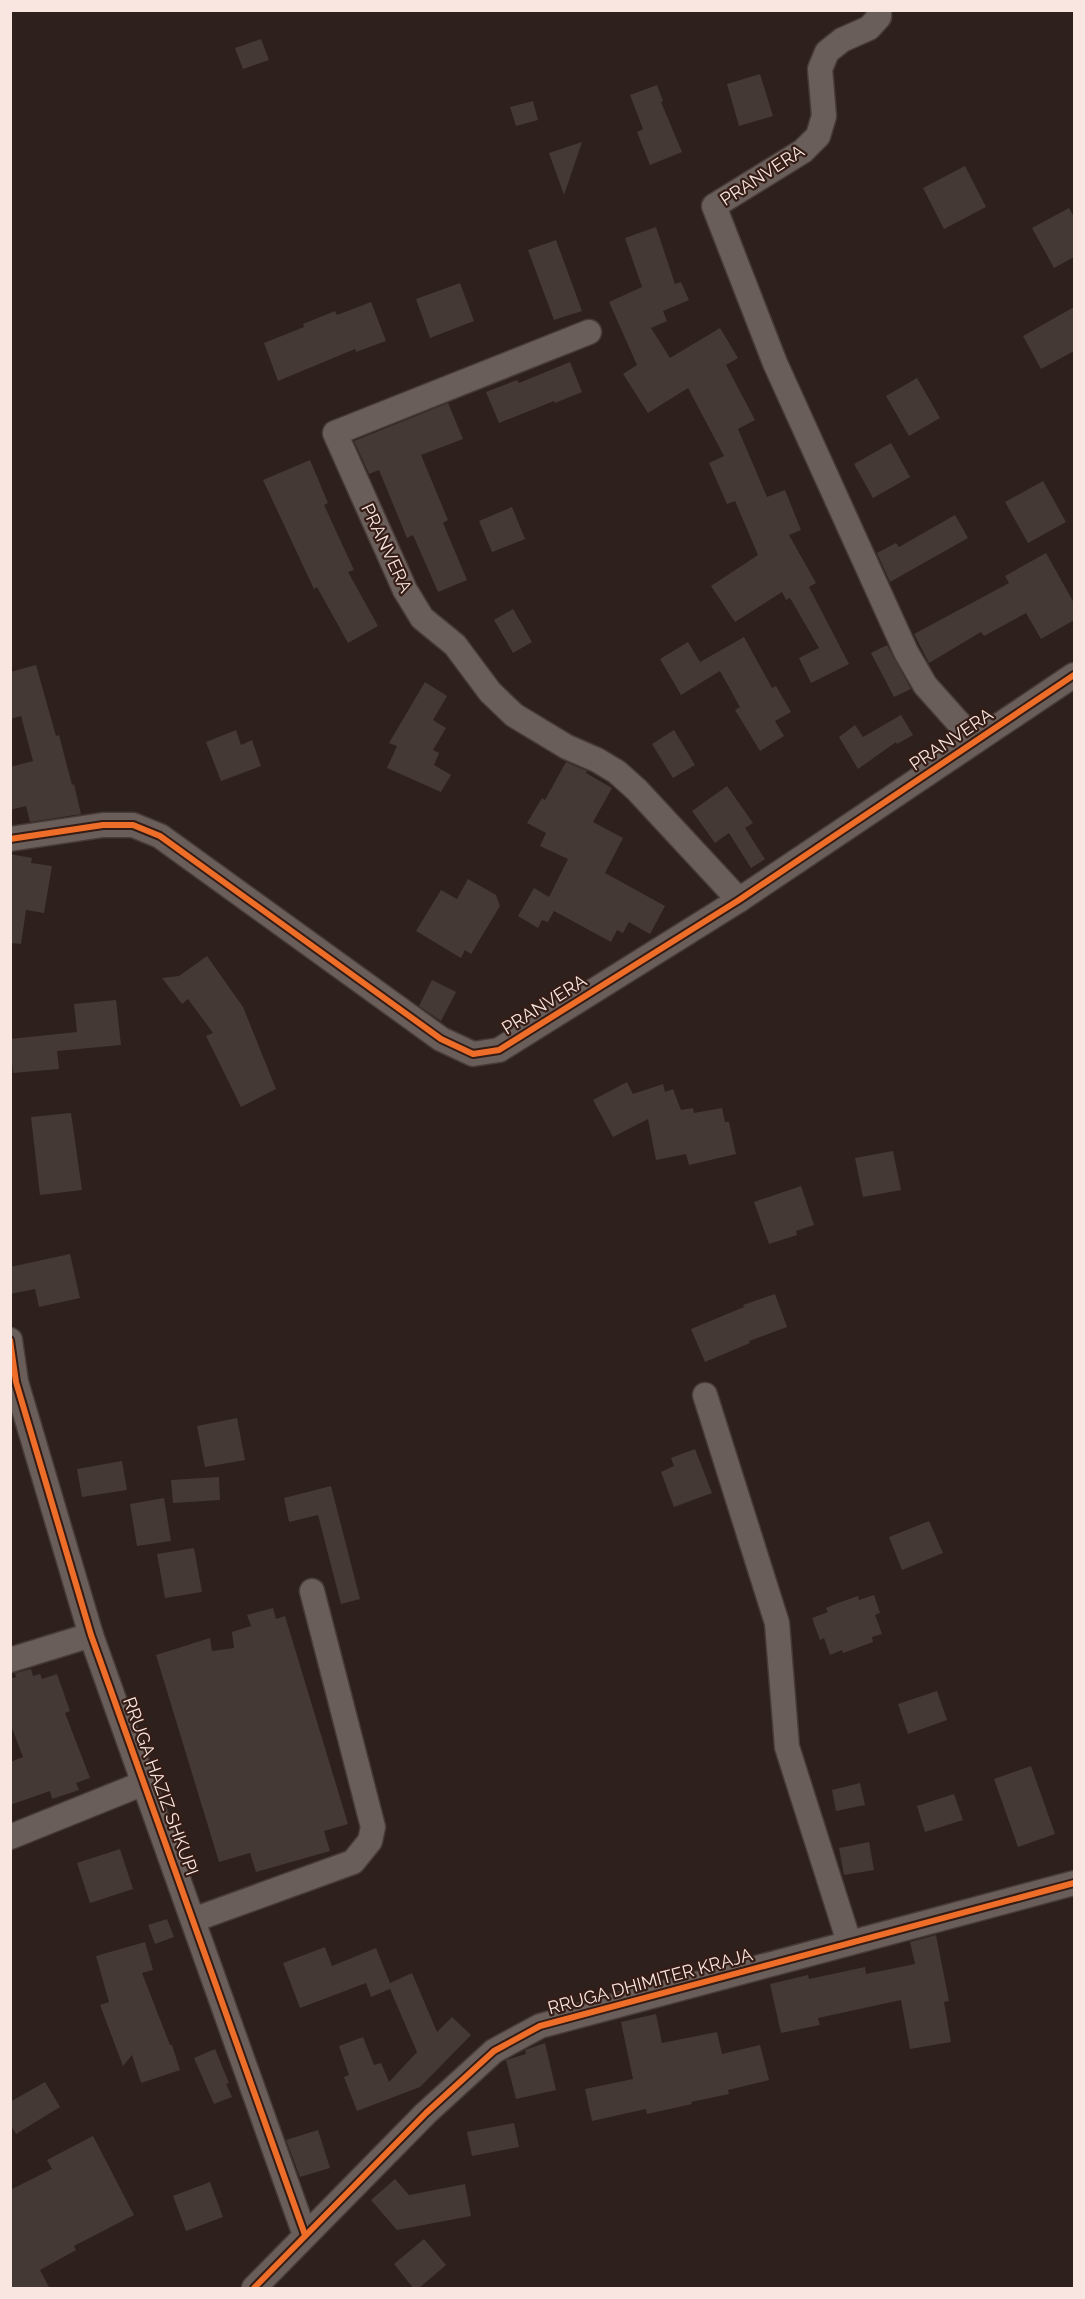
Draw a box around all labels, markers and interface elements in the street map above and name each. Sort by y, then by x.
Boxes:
street label: PRANVERA [716,140,808,210]
street label: PRANVERA [357,500,417,596]
street label: PRANVERA [905,703,997,775]
street label: PRANVERA [498,970,590,1038]
street label: RRUGA HAZIZ SHKUPI [119,1694,203,1878]
street label: RRUGA DHIMITER KRAJA [545,1944,755,2018]

